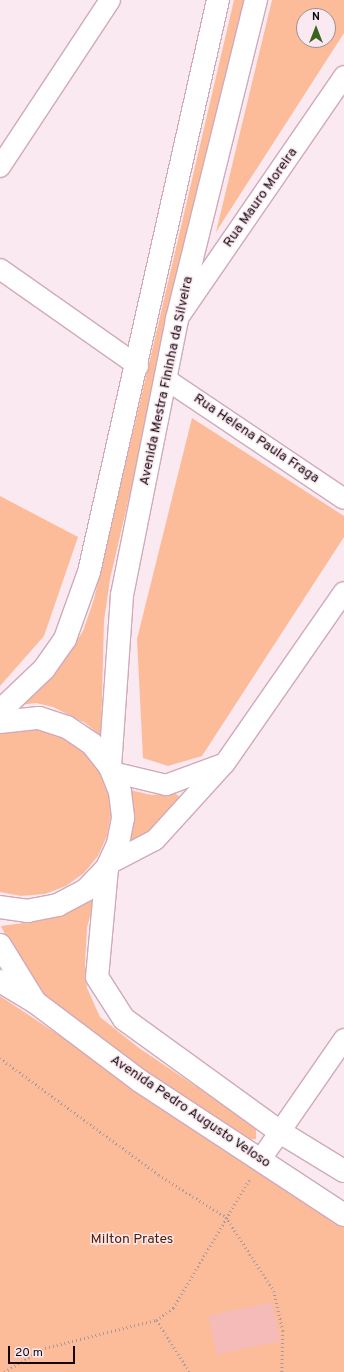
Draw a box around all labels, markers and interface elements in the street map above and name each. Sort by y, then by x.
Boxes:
north arrow [296,8,336,48]
text: N [312,10,320,24]
street label: Rua Mauro Moreira [220,145,302,251]
street label: Avenida Mestra Fininha da Silveira [137,275,197,487]
street label: Rua Helena Paula Fraga [190,391,322,487]
street label: Avenida Pedro Augusto Veloso [106,1052,274,1172]
park label: Milton Prates [91,1232,173,1248]
scale bar [10,1338,77,1364]
text: 20 m [15,1345,43,1361]

